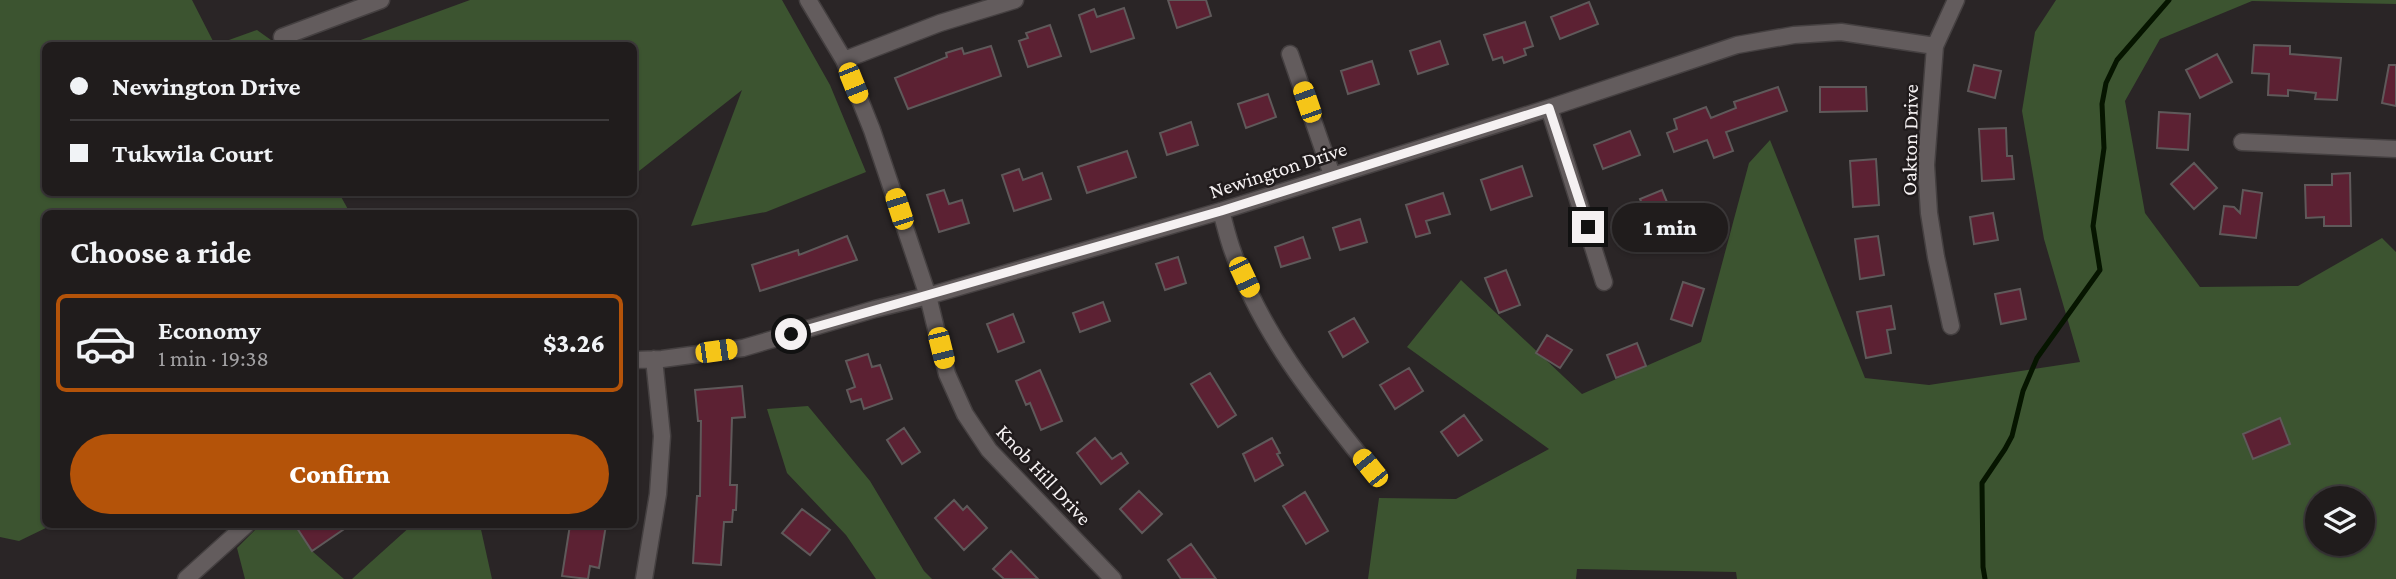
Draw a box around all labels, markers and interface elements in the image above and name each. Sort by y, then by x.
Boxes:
car [836,60,871,106]
text: Newington Drive [112,72,301,101]
car [1291,79,1324,125]
street label: Oakton Drive [1897,84,1923,196]
street label: Newington Drive [1206,136,1350,204]
text: Tukwila Court [112,139,273,168]
car [883,186,916,232]
callout: 1 min [1612,202,1728,252]
route end [1572,211,1604,243]
text: 1 min [1643,214,1697,240]
text: Choose a ride [70,234,251,270]
car [1226,254,1263,300]
icon: car [74,312,137,375]
text: Economy [158,316,261,345]
route start [775,318,807,350]
car [926,325,957,371]
text: $3.26 [543,329,605,358]
car [694,338,739,364]
text: 1 min · 19:38 [158,345,269,371]
street label: Knob Hill Drive [991,420,1097,530]
button: Confirm [70,434,609,514]
car [1349,445,1392,491]
map controls [2305,486,2375,556]
button: layers [2305,486,2375,556]

